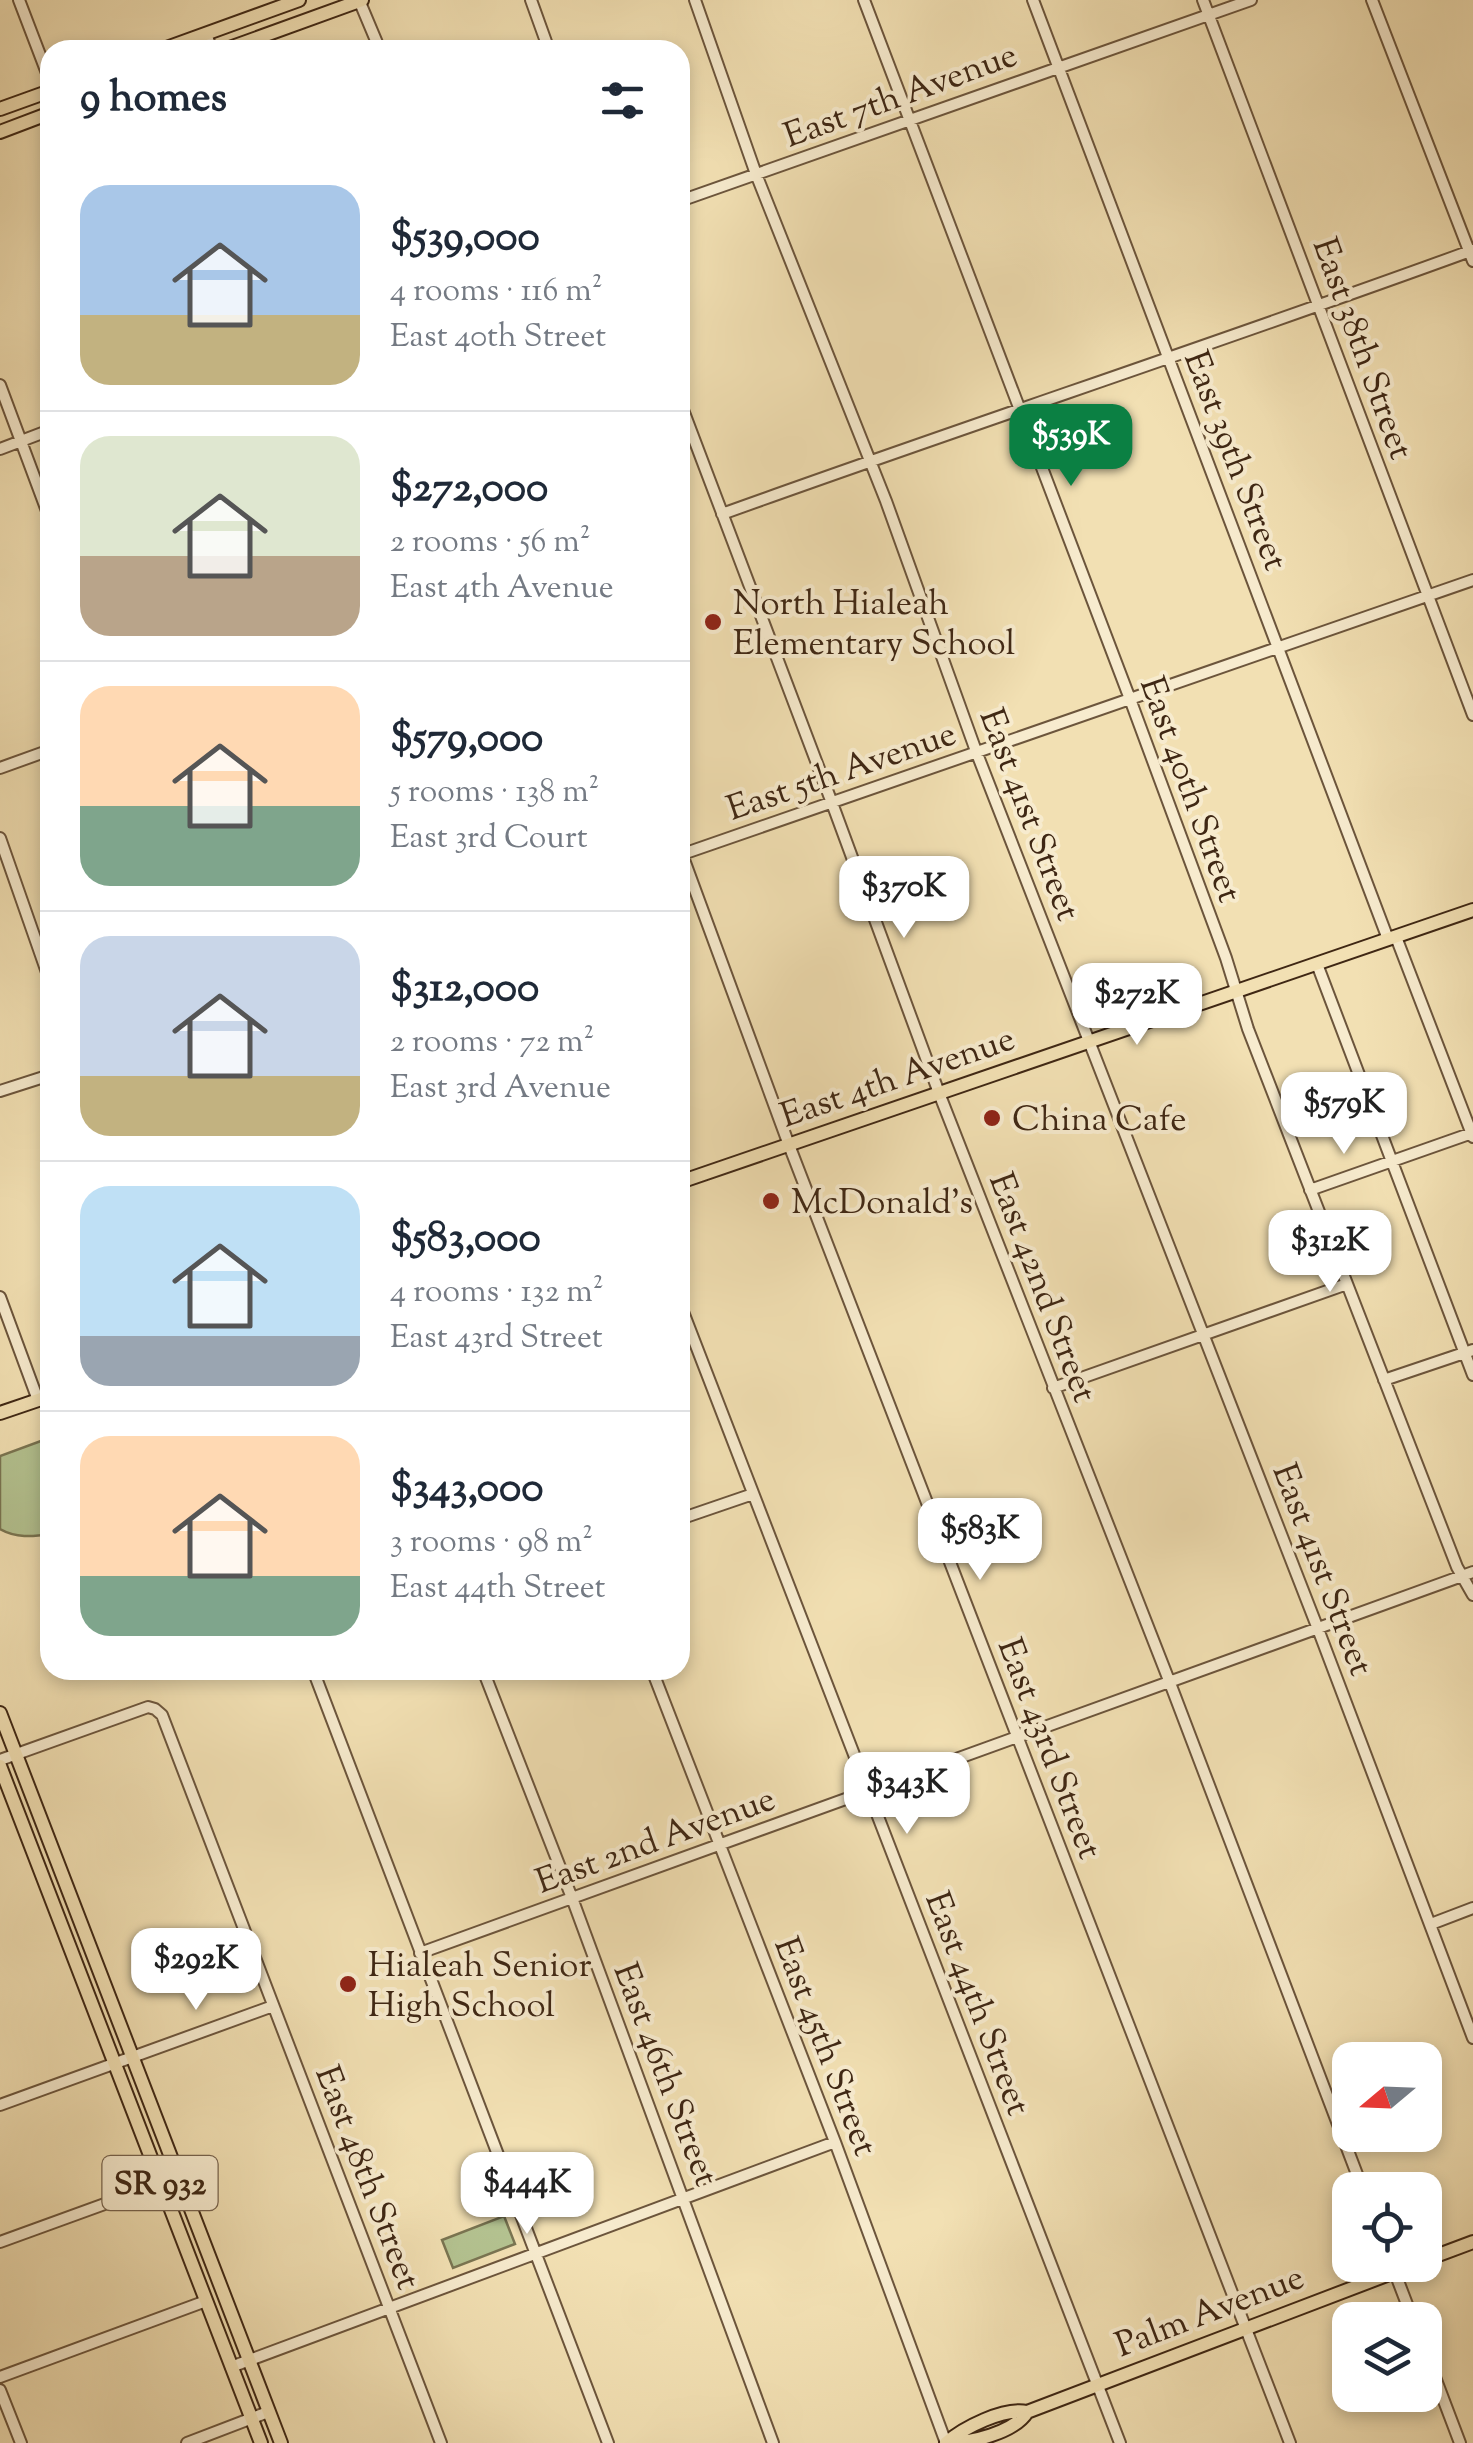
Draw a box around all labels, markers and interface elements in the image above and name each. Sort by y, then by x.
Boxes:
street label: East 7th Avenue [777,31,1025,163]
text: 9 homes [80,70,227,130]
icon: filters [595,73,650,128]
text: $539,000 [390,209,540,269]
icon: home [160,225,280,345]
street label: East 38th Street [1297,231,1424,467]
text: 4 rooms · 116 m² [390,269,602,315]
text: East 40th Street [390,315,606,361]
street label: East 39th Street [1168,344,1299,578]
pin: $539K [1001,404,1141,489]
text: $539K [1031,413,1111,459]
text: $272,000 [390,460,548,520]
icon: home [160,476,280,596]
text: 2 rooms · 56 m² [390,520,590,566]
text: East 4th Avenue [390,566,614,612]
place label: North Hialeah Elementary School [733,580,1016,671]
marker: North Hialeah Elementary School [702,611,724,633]
street label: East 40th Street [1124,670,1253,910]
street label: East 41st Street [964,702,1092,929]
text: $579,000 [390,710,543,770]
street label: East 5th Avenue [721,710,964,836]
icon: home [160,726,280,846]
text: 5 rooms · 138 m² [390,770,599,816]
text: East 3rd Court [390,816,588,862]
pin: $370K [834,856,974,941]
text: $370K [861,865,947,911]
text: $312,000 [390,960,539,1020]
pin: $272K [1067,963,1207,1048]
text: $272K [1094,972,1180,1018]
icon: home [160,976,280,1096]
street label: East 4th Avenue [774,1015,1022,1143]
text: 2 rooms · 72 m² [390,1020,594,1066]
text: East 3rd Avenue [390,1066,611,1112]
pin: $579K [1274,1072,1414,1157]
text: $579K [1303,1081,1385,1127]
place label: China Cafe [1012,1096,1187,1147]
marker: China Cafe [981,1107,1003,1129]
street label: East 42nd Street [973,1166,1108,1411]
place label: McDonald's [791,1179,973,1230]
marker: McDonald's [760,1190,782,1212]
text: $583,000 [390,1210,541,1270]
pin: $312K [1260,1210,1400,1295]
text: $312K [1290,1219,1370,1265]
icon: home [160,1226,280,1346]
text: 4 rooms · 132 m² [390,1270,604,1316]
text: East 43rd Street [390,1316,603,1362]
street label: East 41st Street [1257,1457,1385,1684]
text: $343,000 [390,1460,543,1520]
icon: home [160,1476,280,1596]
pin: $583K [910,1498,1050,1583]
text: $583K [940,1507,1020,1553]
text: 3 rooms · 98 m² [390,1520,593,1566]
text: East 44th Street [390,1566,606,1612]
street label: East 43rd Street [982,1632,1113,1867]
pin: $343K [837,1752,977,1837]
text: $343K [866,1761,948,1807]
street label: East 2nd Avenue [529,1775,783,1909]
street label: East 44th Street [910,1885,1042,2123]
pin: $292K [126,1928,266,2013]
street label: East 45th Street [759,1931,889,2164]
text: $292K [153,1937,239,1983]
place label: Hialeah Senior High School [368,1942,592,2033]
street label: East 46th Street [598,1956,730,2194]
marker: Hialeah Senior High School [337,1973,359,1995]
north arrow [1332,2042,1442,2152]
map controls [1332,2042,1442,2412]
street label: East 48th Street [300,2059,432,2298]
pin: $444K [457,2152,597,2237]
road number: SR 932 [102,2156,218,2210]
text: $444K [483,2161,571,2207]
button: locate [1332,2172,1442,2282]
street label: Palm Avenue [1108,2254,1312,2373]
button: layers [1332,2302,1442,2412]

